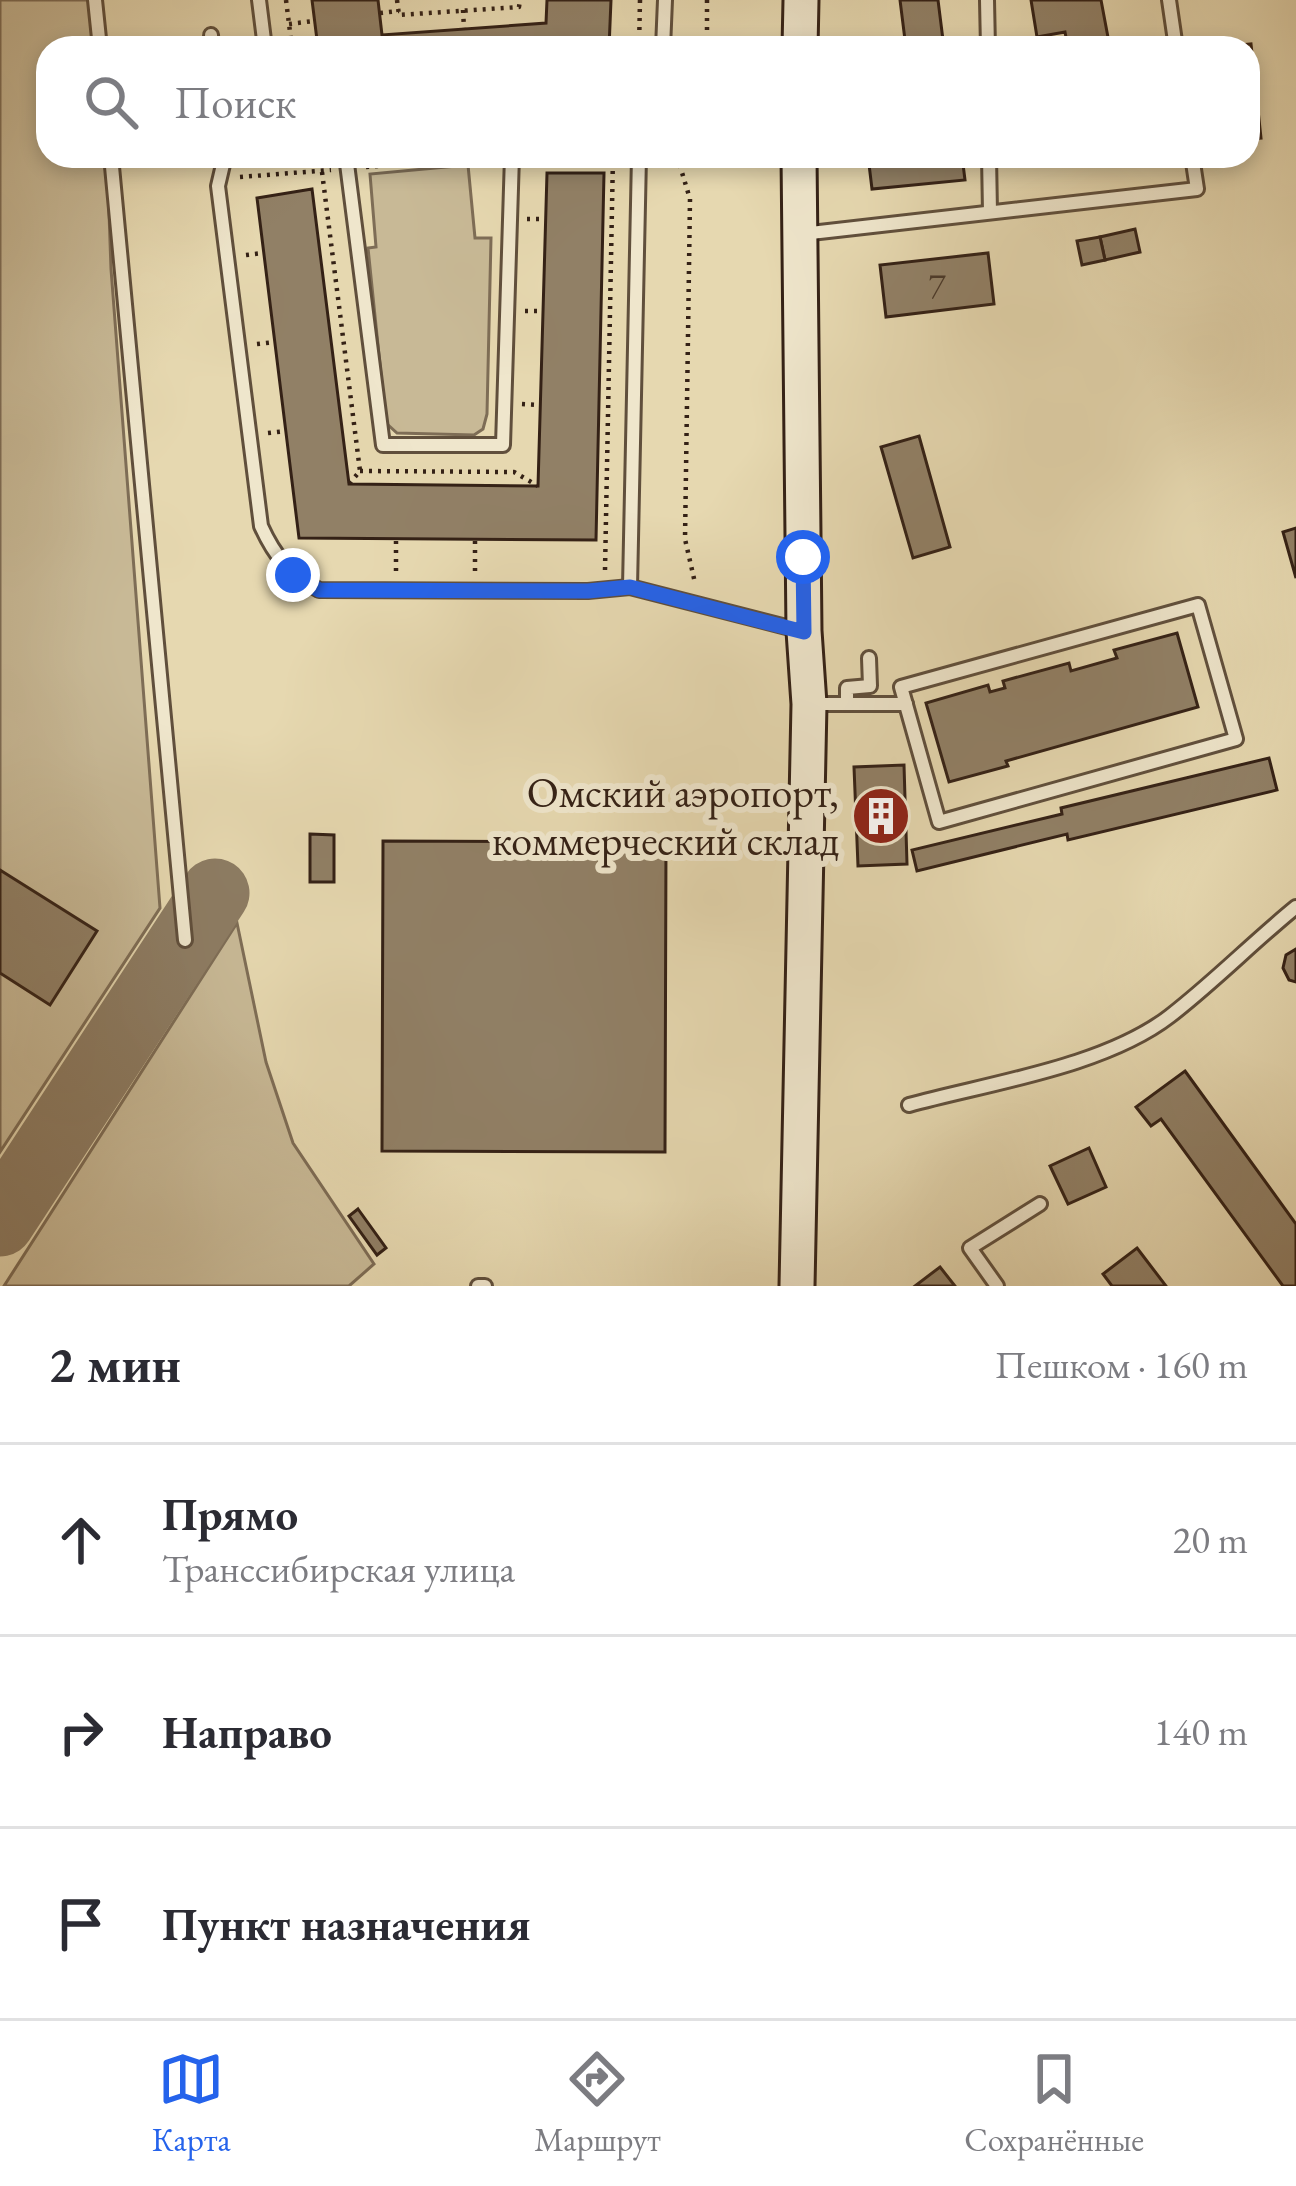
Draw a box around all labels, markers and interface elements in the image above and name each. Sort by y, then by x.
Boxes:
search box [36,36,1260,168]
icon: search [78,69,144,135]
text: Поиск [174,73,296,131]
house number: 7 [928,262,946,309]
route start [776,530,830,584]
route end [266,548,320,602]
place label: Омский аэропорт, коммерческий склад [492,765,839,868]
building icon: Омский аэропорт, коммерческий склад [850,785,912,847]
text: 2 мин [48,1331,181,1397]
text: Пешком · 160 m [995,1339,1248,1390]
text: Прямо [162,1485,298,1543]
icon: ahead [48,1507,114,1573]
text: 20 m [1172,1514,1248,1565]
text: Транссибирская улица [162,1543,515,1594]
icon: right [48,1699,114,1765]
text: Направо [162,1703,332,1761]
text: 140 m [1154,1706,1248,1757]
icon: arrive [48,1891,114,1957]
text: Пункт назначения [162,1895,531,1953]
tab: Карта [152,2046,231,2161]
tab: Маршрут [534,2046,661,2161]
tab: Сохранённые [964,2046,1144,2161]

